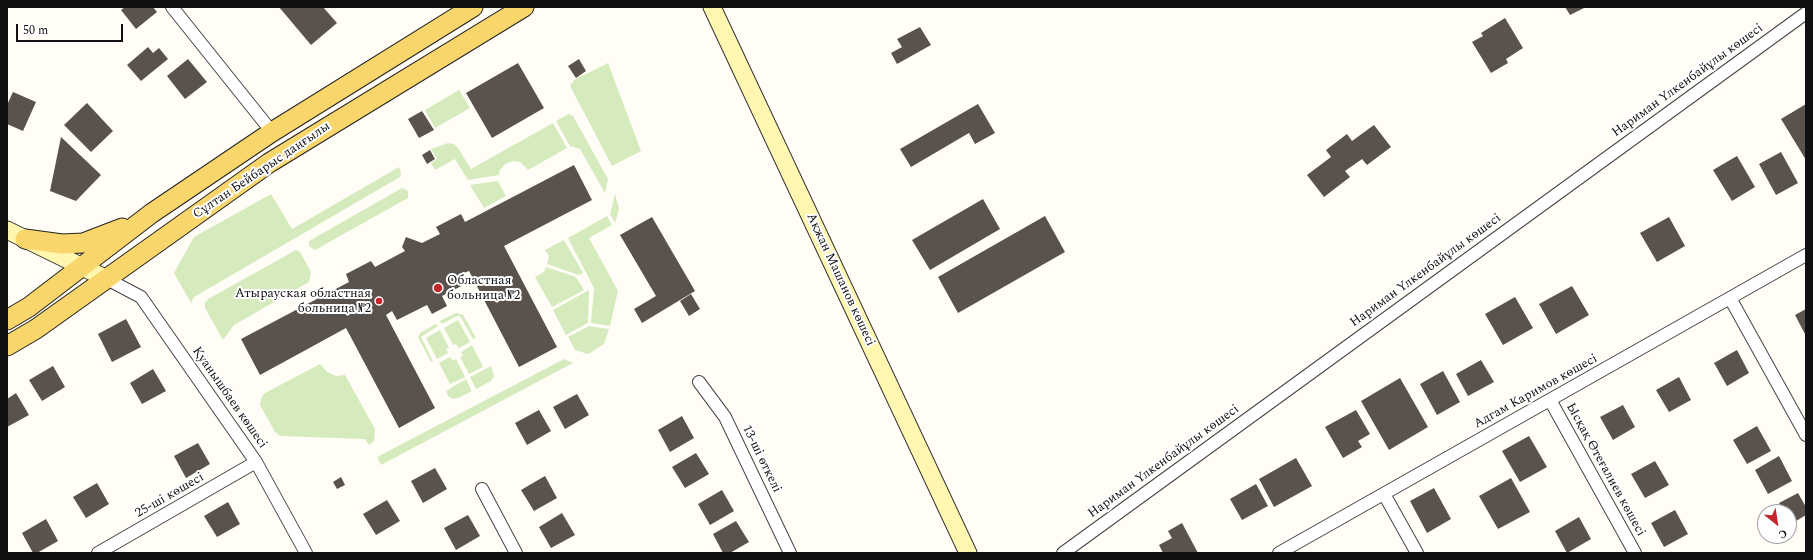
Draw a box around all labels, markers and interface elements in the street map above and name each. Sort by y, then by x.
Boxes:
scale bar [18,16,125,42]
text: 50 m [23,21,48,40]
street label: Нариман Үлкенбайұлы көшесі [1609,21,1767,141]
street label: Сұлтан Бейбарыс даңғылы [190,119,334,223]
street label: Ақжан Машанов көшесі [802,211,878,349]
street label: Нариман Үлкенбайұлы көшесі [1347,211,1505,331]
place label: Областная больница №2 [447,273,520,304]
marker: Областная больница №2 [432,282,444,294]
place label: Атырауская областная больница №2 [235,286,371,317]
marker: Атырауская областная больница №2 [374,296,384,306]
street label: Қуанышбаев көшесі [188,344,270,452]
street label: Адгам Каримов көшесі [1471,351,1601,433]
street label: Ысқақ Өтеғалиев көшесі [1562,401,1648,539]
street label: Нариман Үлкенбайұлы көшесі [1085,402,1243,522]
street label: 13-ші өткелі [738,423,784,495]
street label: 25-ші көшесі [133,470,207,522]
north arrow [1757,504,1797,544]
text: С [1775,525,1790,543]

